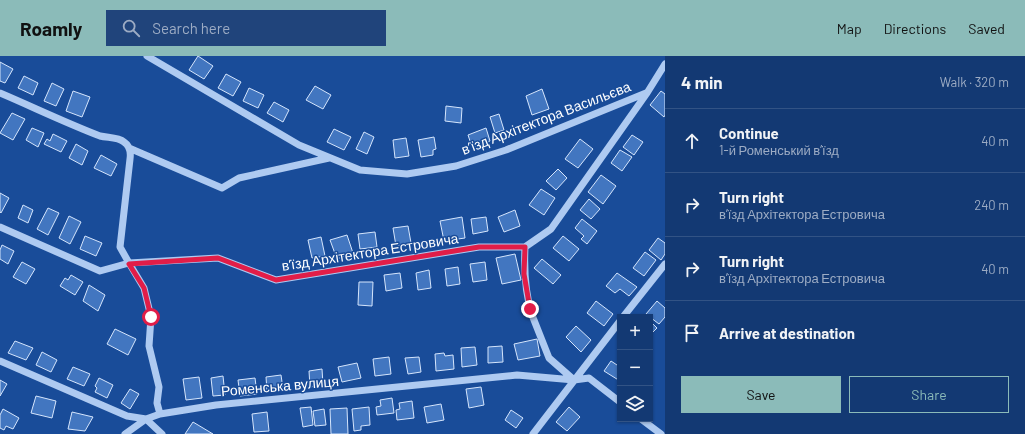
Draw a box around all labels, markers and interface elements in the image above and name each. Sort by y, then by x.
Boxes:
search box [106,10,386,46]
text: Roamly [20,17,82,40]
icon: search [120,17,142,39]
text: Search here [152,19,230,37]
text: Map [837,20,862,37]
text: Directions [884,20,946,37]
text: Saved [968,20,1005,37]
text: 4 min [681,72,723,92]
text: Walk · 320 m [940,74,1009,90]
street label: в’їзд Архітектора Васильєва [459,77,633,158]
text: Continue [719,124,779,142]
icon: ahead [681,130,703,152]
text: 40 m [981,133,1009,149]
text: 1-й Роменський в’їзд [719,142,839,158]
text: Turn right [719,188,784,206]
icon: right [681,194,703,216]
text: 240 m [974,197,1009,213]
text: в’їзд Архітектора Естровича [719,206,885,222]
street label: в’їзд Архітектора Естровича [280,229,460,274]
text: Turn right [719,252,784,270]
icon: right [681,258,703,280]
text: 40 m [981,261,1009,277]
text: в’їзд Архітектора Естровича [719,270,885,286]
route end [521,300,539,318]
route start [142,308,160,326]
map controls [617,314,653,422]
button: + [617,314,653,350]
icon: arrive [681,322,703,344]
text: Arrive at destination [719,324,855,342]
button: − [617,350,653,386]
street label: Роменська вулиця [220,372,340,399]
button: Save [681,376,841,413]
button: Share [849,376,1009,413]
button: layers [617,386,653,422]

